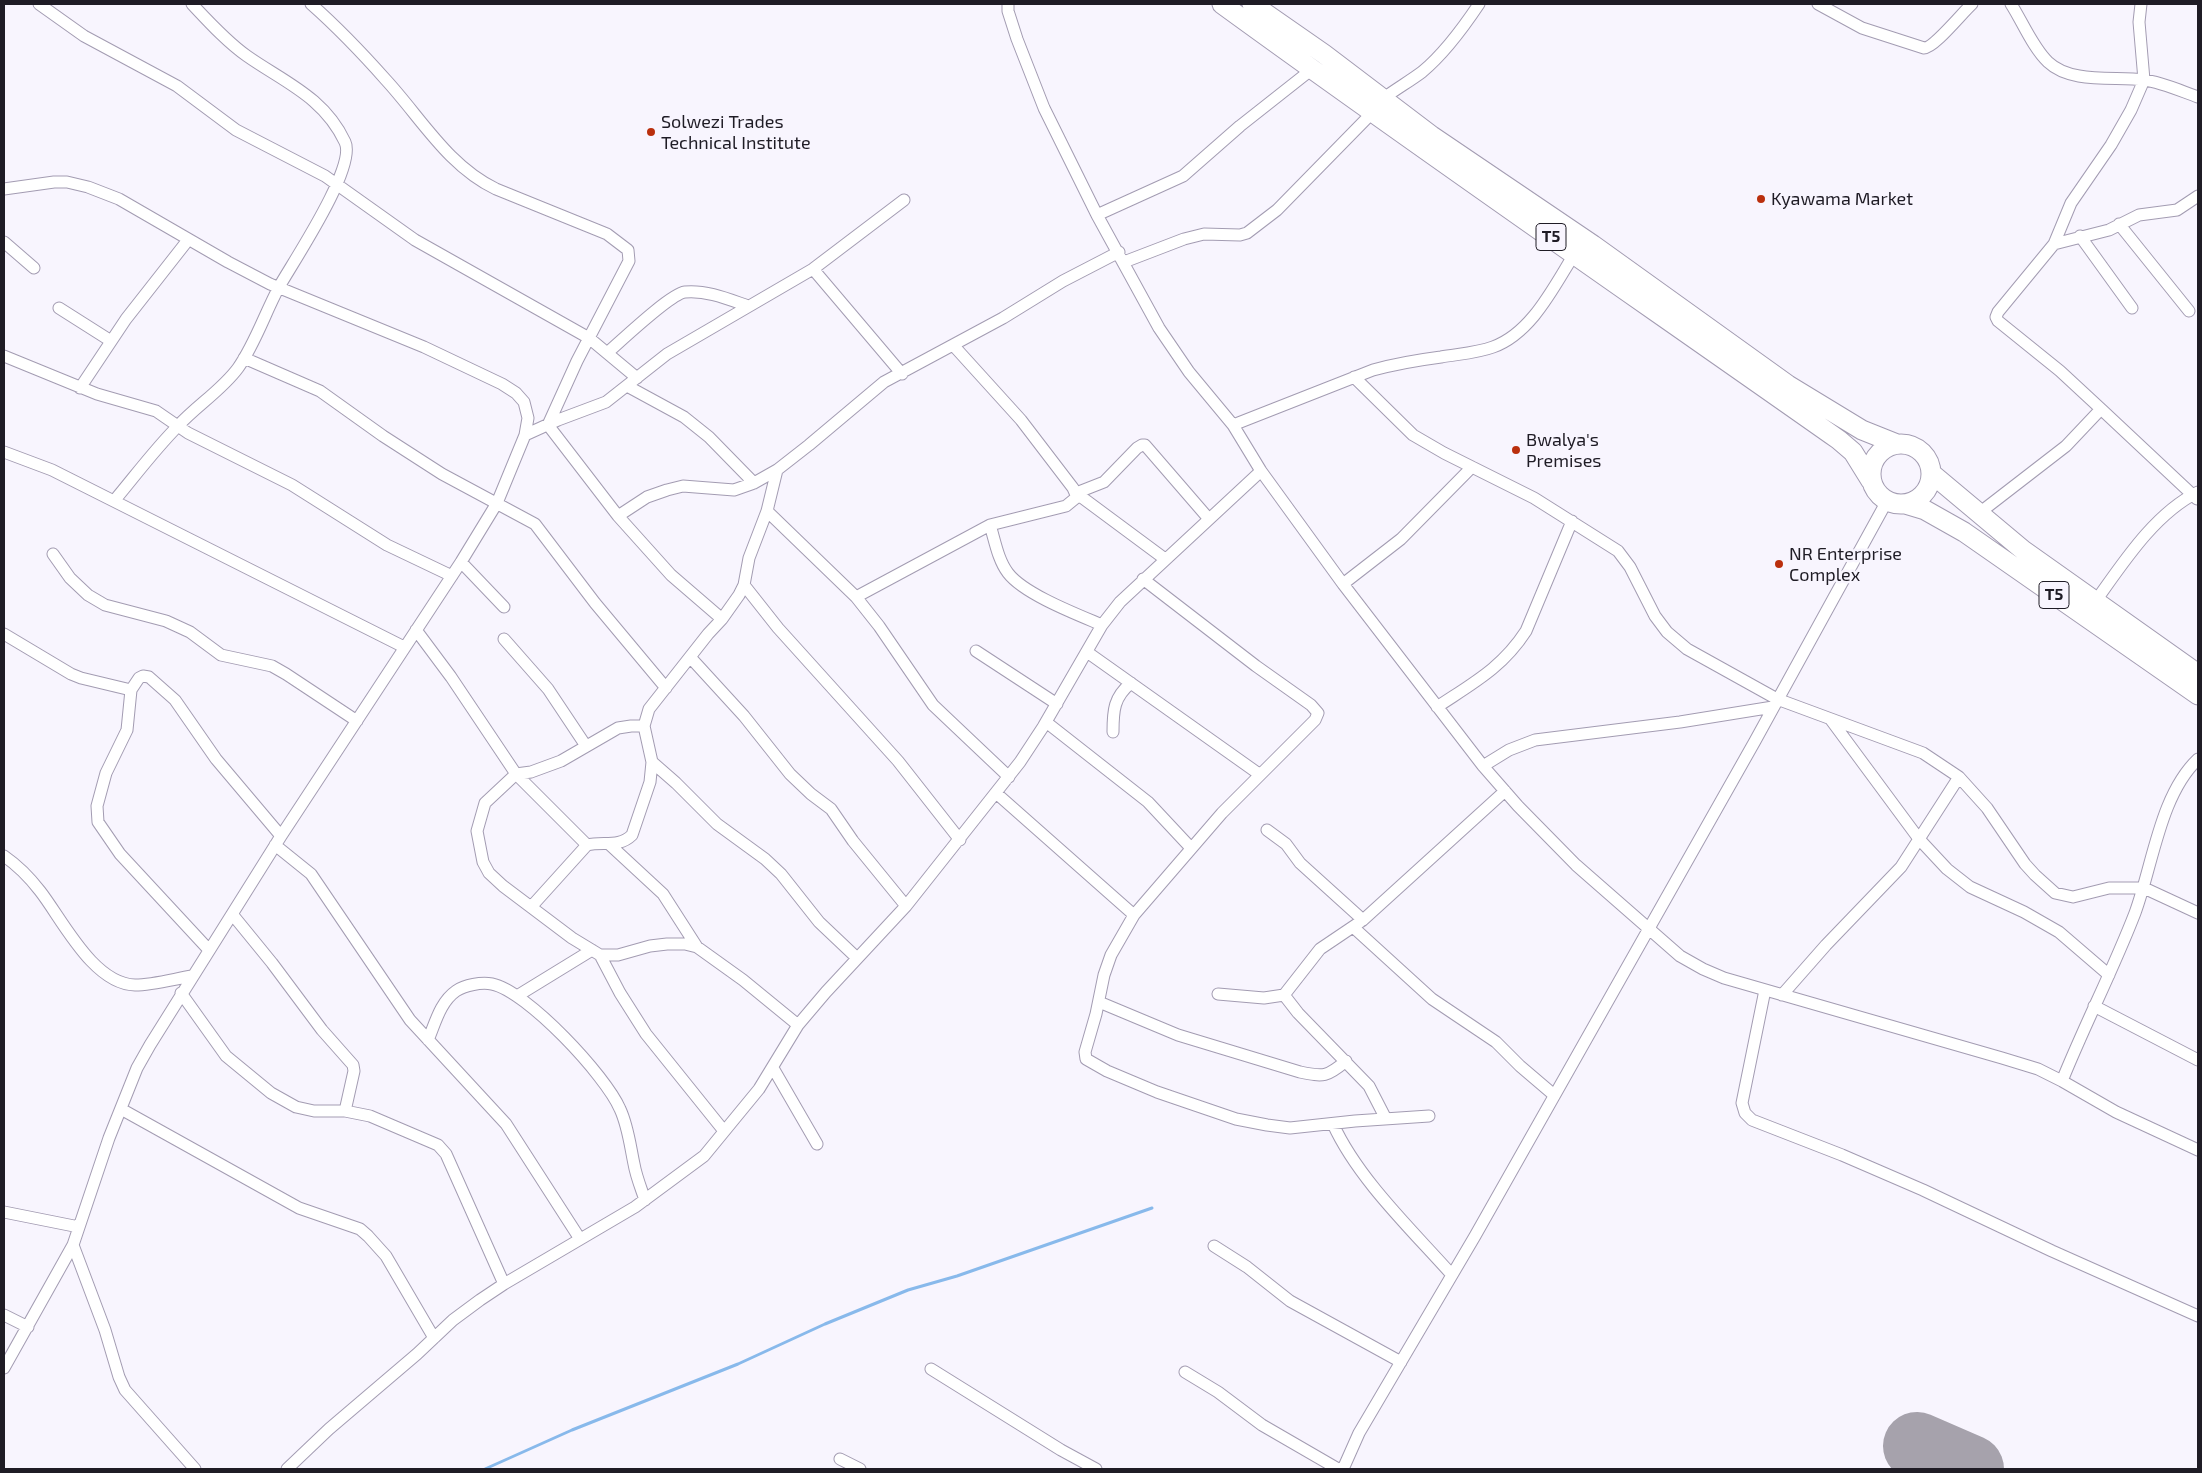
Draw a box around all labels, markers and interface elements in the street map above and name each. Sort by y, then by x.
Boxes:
place label: Solwezi Trades Technical Institute [661,111,811,154]
marker: Solwezi Trades Technical Institute [645,126,657,138]
place label: Kyawama Market [1771,188,1913,210]
marker: Kyawama Market [1755,193,1767,205]
road number: T5 [1536,223,1566,250]
place label: Bwalya's Premises [1526,429,1601,472]
marker: Bwalya's Premises [1510,444,1522,456]
place label: NR Enterprise Complex [1789,543,1902,586]
marker: NR Enterprise Complex [1773,558,1785,570]
road number: T5 [2039,582,2069,608]

